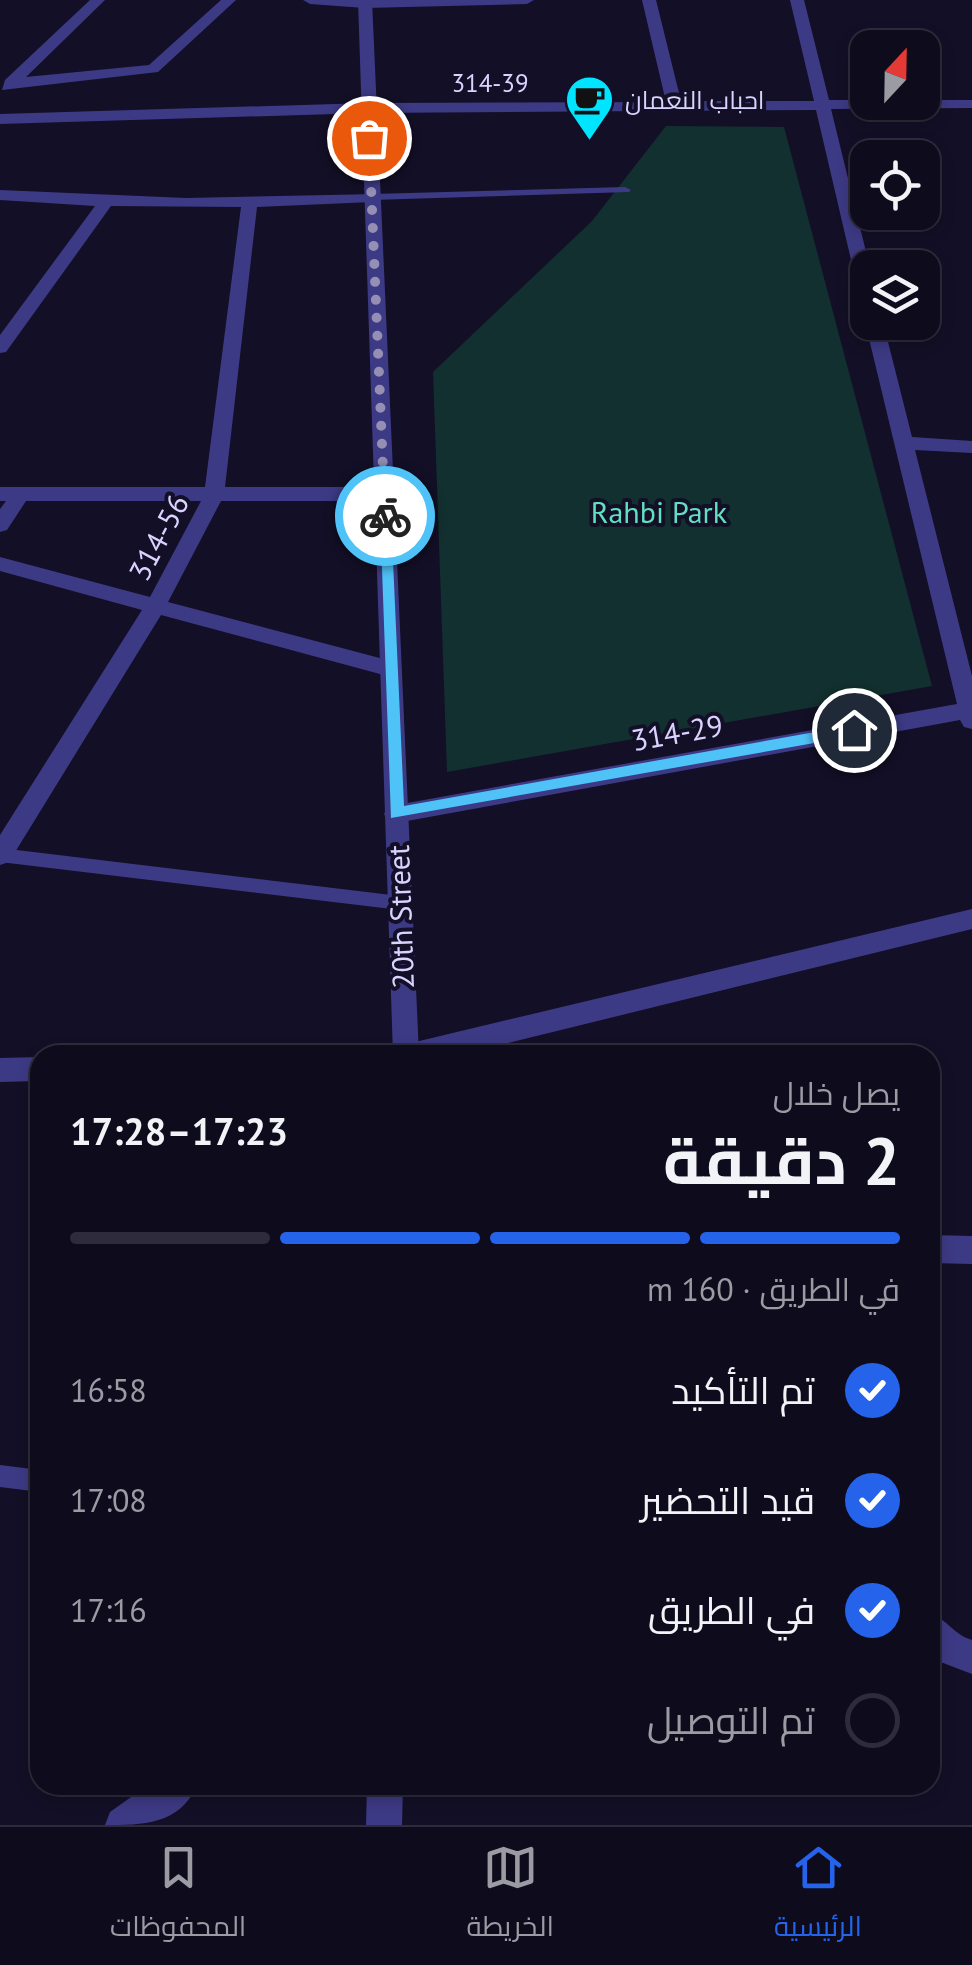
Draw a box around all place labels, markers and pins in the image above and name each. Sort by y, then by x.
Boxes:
cafe icon: احباب النعمان [564,74,616,142]
place label: احباب النعمان [625,84,765,116]
pin [327,96,412,181]
pin [812,688,897,773]

